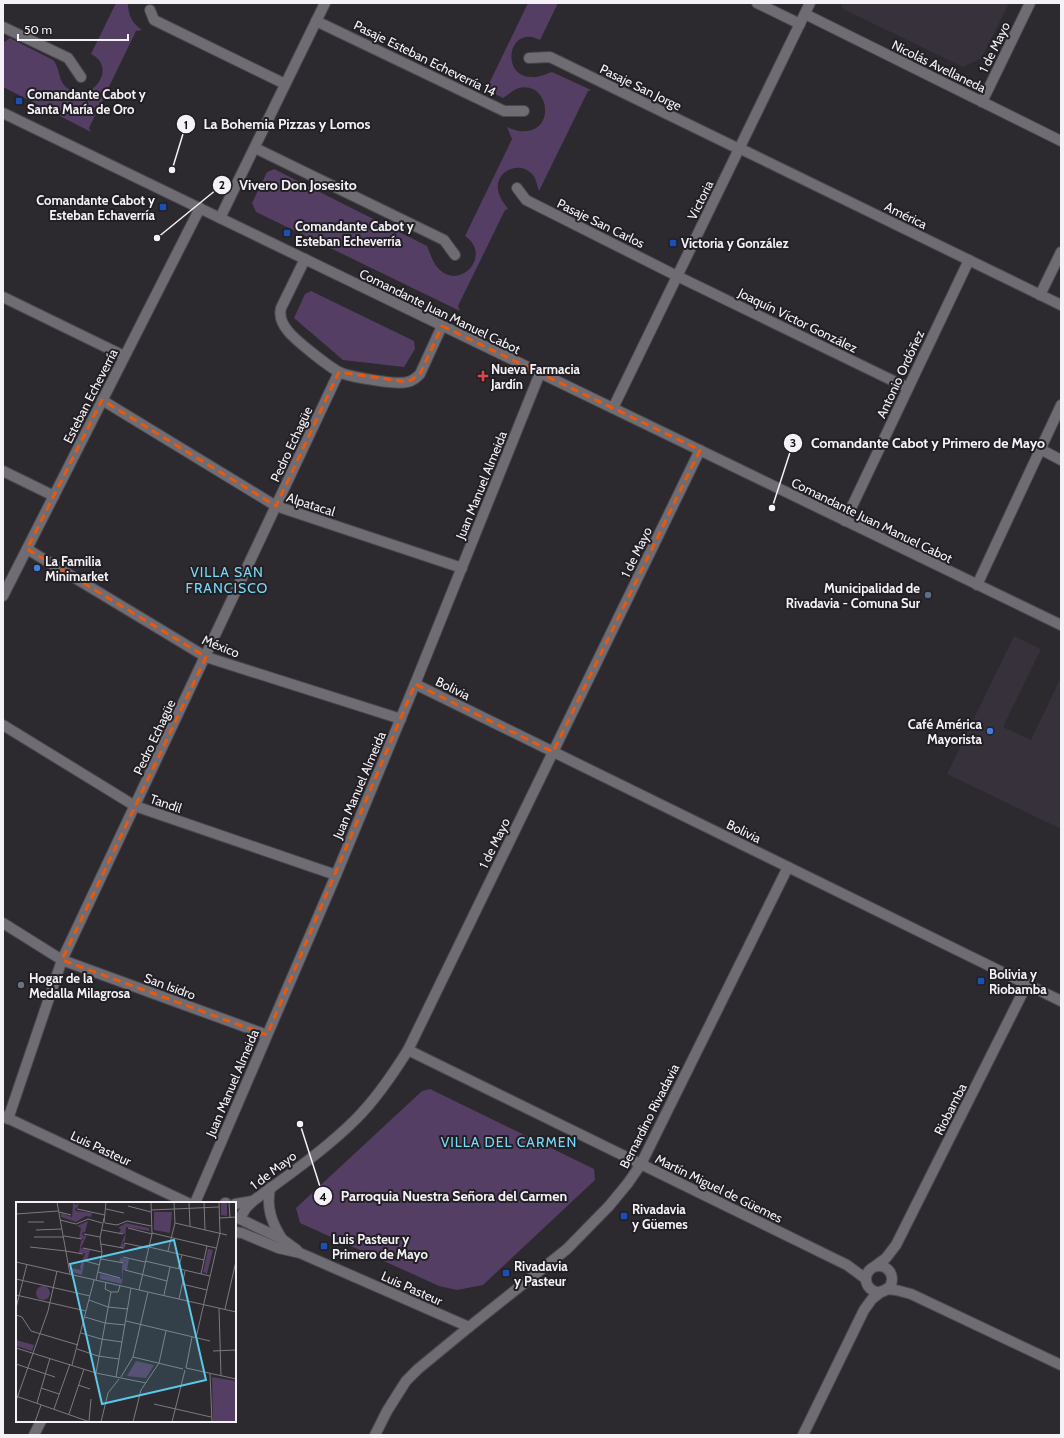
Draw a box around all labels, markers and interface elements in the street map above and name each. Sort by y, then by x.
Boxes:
scale bar [18,16,128,42]
street label: Pasaje Esteban Echeverría 14 [351,17,499,100]
street label: 1 de Mayo [975,19,1013,75]
text: 50 m [24,22,52,37]
street label: Nicolás Avellaneda [889,36,989,96]
street label: Pasaje San Jorge [597,60,685,115]
place label: Comandante Cabot y Santa María de Oro [27,86,146,117]
marker: Comandante Cabot y Santa María de Oro [14,96,24,106]
callout: La Bohemia Pizzas y Lomos [176,111,379,137]
text: La Bohemia Pizzas y Lomos [204,115,371,133]
text: 1 [184,117,188,132]
callout: Vivero Don Josesito [212,172,365,198]
text: Vivero Don Josesito [239,176,357,194]
text: 2 [219,177,225,192]
street label: Victoria [684,177,717,222]
place label: Comandante Cabot y Esteban Echaverría [36,192,156,223]
street label: Pasaje San Carlos [554,195,648,252]
street label: América [882,198,930,232]
marker: Comandante Cabot y Esteban Echaverría [158,202,168,212]
place label: Comandante Cabot y Esteban Echeverría [295,218,414,249]
marker: Comandante Cabot y Esteban Echeverría [282,228,292,238]
place label: Victoria y González [681,235,789,251]
marker: Victoria y González [668,238,678,248]
street label: Comandante Juan Manuel Cabot [357,265,524,357]
street label: Joaquín Víctor González [735,284,860,356]
street label: Antonio Ordóñez [873,328,927,420]
street label: Esteban Echeverría [59,345,121,446]
place label: Nueva Farmacia Jardín [490,361,581,392]
marker: Nueva Farmacia Jardín [478,371,488,381]
street label: Pedro Echagüe [267,403,316,484]
street label: Juan Manuel Almeida [452,428,510,542]
callout: Comandante Cabot y Primero de Mayo [783,430,1053,456]
text: Comandante Cabot y Primero de Mayo [811,434,1045,452]
text: 3 [790,435,796,450]
street label: Comandante Juan Manuel Cabot [789,474,956,566]
street label: Alpatacal [285,489,337,519]
street label: 1 de Mayo [617,524,655,580]
place label: La Familia Minimarket [45,553,109,584]
marker: La Familia Minimarket [32,563,42,573]
district label: VILLA SAN FRANCISCO [186,563,268,597]
place label: Municipalidad de Rivadavia - Comuna Sur [786,580,921,611]
marker: Municipalidad de Rivadavia - Comuna Sur [923,590,933,600]
street label: México [200,631,242,661]
street label: Bolivia [433,673,473,703]
street label: Pedro Echagüe [130,696,179,777]
place label: Café América Mayorista [908,716,983,747]
marker: Café América Mayorista [985,726,995,736]
street label: Juan Manuel Almeida [329,728,389,842]
street label: Tandil [148,790,184,816]
street label: 1 de Mayo [475,815,513,871]
street label: Bolivia [724,816,764,846]
place label: Bolivia y Riobamba [989,966,1047,997]
street label: San Isidro [142,969,198,1003]
place label: Hogar de la Medalla Milagrosa [29,970,131,1001]
marker: Bolivia y Riobamba [976,976,986,986]
marker: Hogar de la Medalla Milagrosa [16,980,26,990]
street label: Juan Manuel Almeida [202,1026,262,1140]
street label: Bernardino Rivadavia [616,1060,683,1171]
street label: Riobamba [930,1080,970,1138]
street label: Luis Pasteur [68,1127,135,1169]
district label: VILLA DEL CARMEN [441,1133,577,1151]
street label: 1 de Mayo [247,1147,299,1193]
street label: Martín Miguel de Güemes [653,1150,786,1226]
callout: Parroquia Nuestra Señora del Carmen [313,1183,575,1209]
text: Parroquia Nuestra Señora del Carmen [341,1187,567,1205]
text: 4 [319,1189,327,1204]
place label: Rivadavia y Güemes [632,1201,688,1232]
inset map [16,1202,236,1422]
marker: Rivadavia y Güemes [619,1211,629,1221]
place label: Luis Pasteur y Primero de Mayo [332,1231,428,1262]
marker: Luis Pasteur y Primero de Mayo [319,1241,329,1251]
place label: Rivadavia y Pasteur [514,1258,568,1289]
street label: Luis Pasteur [379,1267,446,1309]
marker: Rivadavia y Pasteur [501,1268,511,1278]

